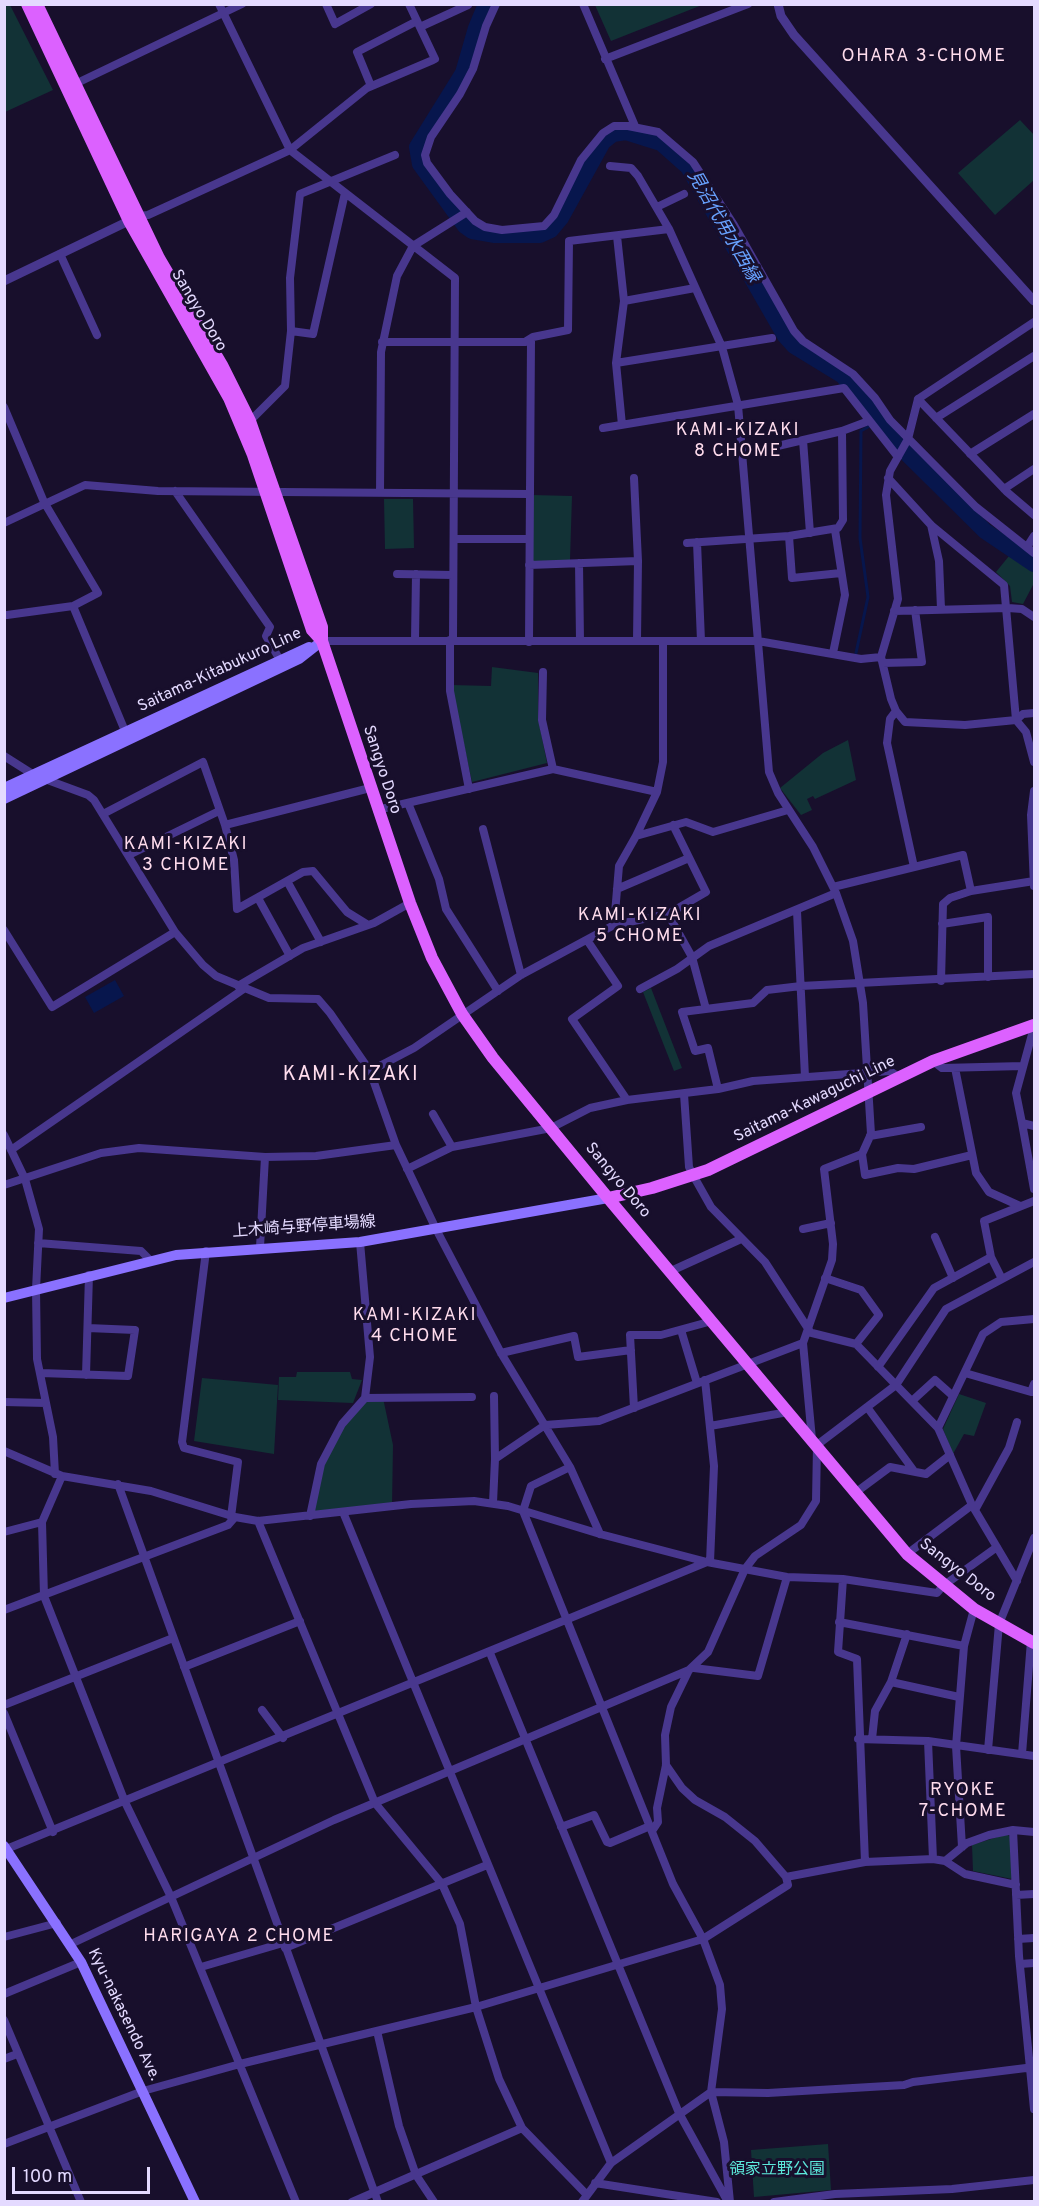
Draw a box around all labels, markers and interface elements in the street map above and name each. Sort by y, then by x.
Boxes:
district label: OHARA 3-CHOME [842,46,1006,68]
water label: 見沼代用水西縁 [681,167,763,287]
street label: Sangyo Doro [166,267,230,355]
district label: KAMI-KIZAKI 8 CHOME [676,420,800,462]
street label: Saitama-Kitabukuro Line [135,625,305,717]
street label: Sangyo Doro [358,723,404,817]
district label: KAMI-KIZAKI 3 CHOME [124,834,248,876]
district label: KAMI-KIZAKI 5 CHOME [578,905,702,948]
street label: Saitama-Kawaguchi Line [731,1053,899,1147]
district label: KAMI-KIZAKI [283,1064,419,1088]
street label: Sangyo Doro [580,1140,654,1222]
street label: 上木崎与野停車場線 [232,1213,376,1243]
district label: KAMI-KIZAKI 4 CHOME [353,1305,477,1348]
street label: Sangyo Doro [915,1535,999,1607]
district label: RYOKE 7-CHOME [919,1780,1007,1822]
district label: HARIGAYA 2 CHOME [143,1926,335,1948]
street label: Kyu-nakasendo Ave. [83,1946,163,2084]
scale bar [15,2155,153,2193]
park label: 領家立野公園 [729,2161,825,2181]
text: 100 m [23,2166,72,2189]

